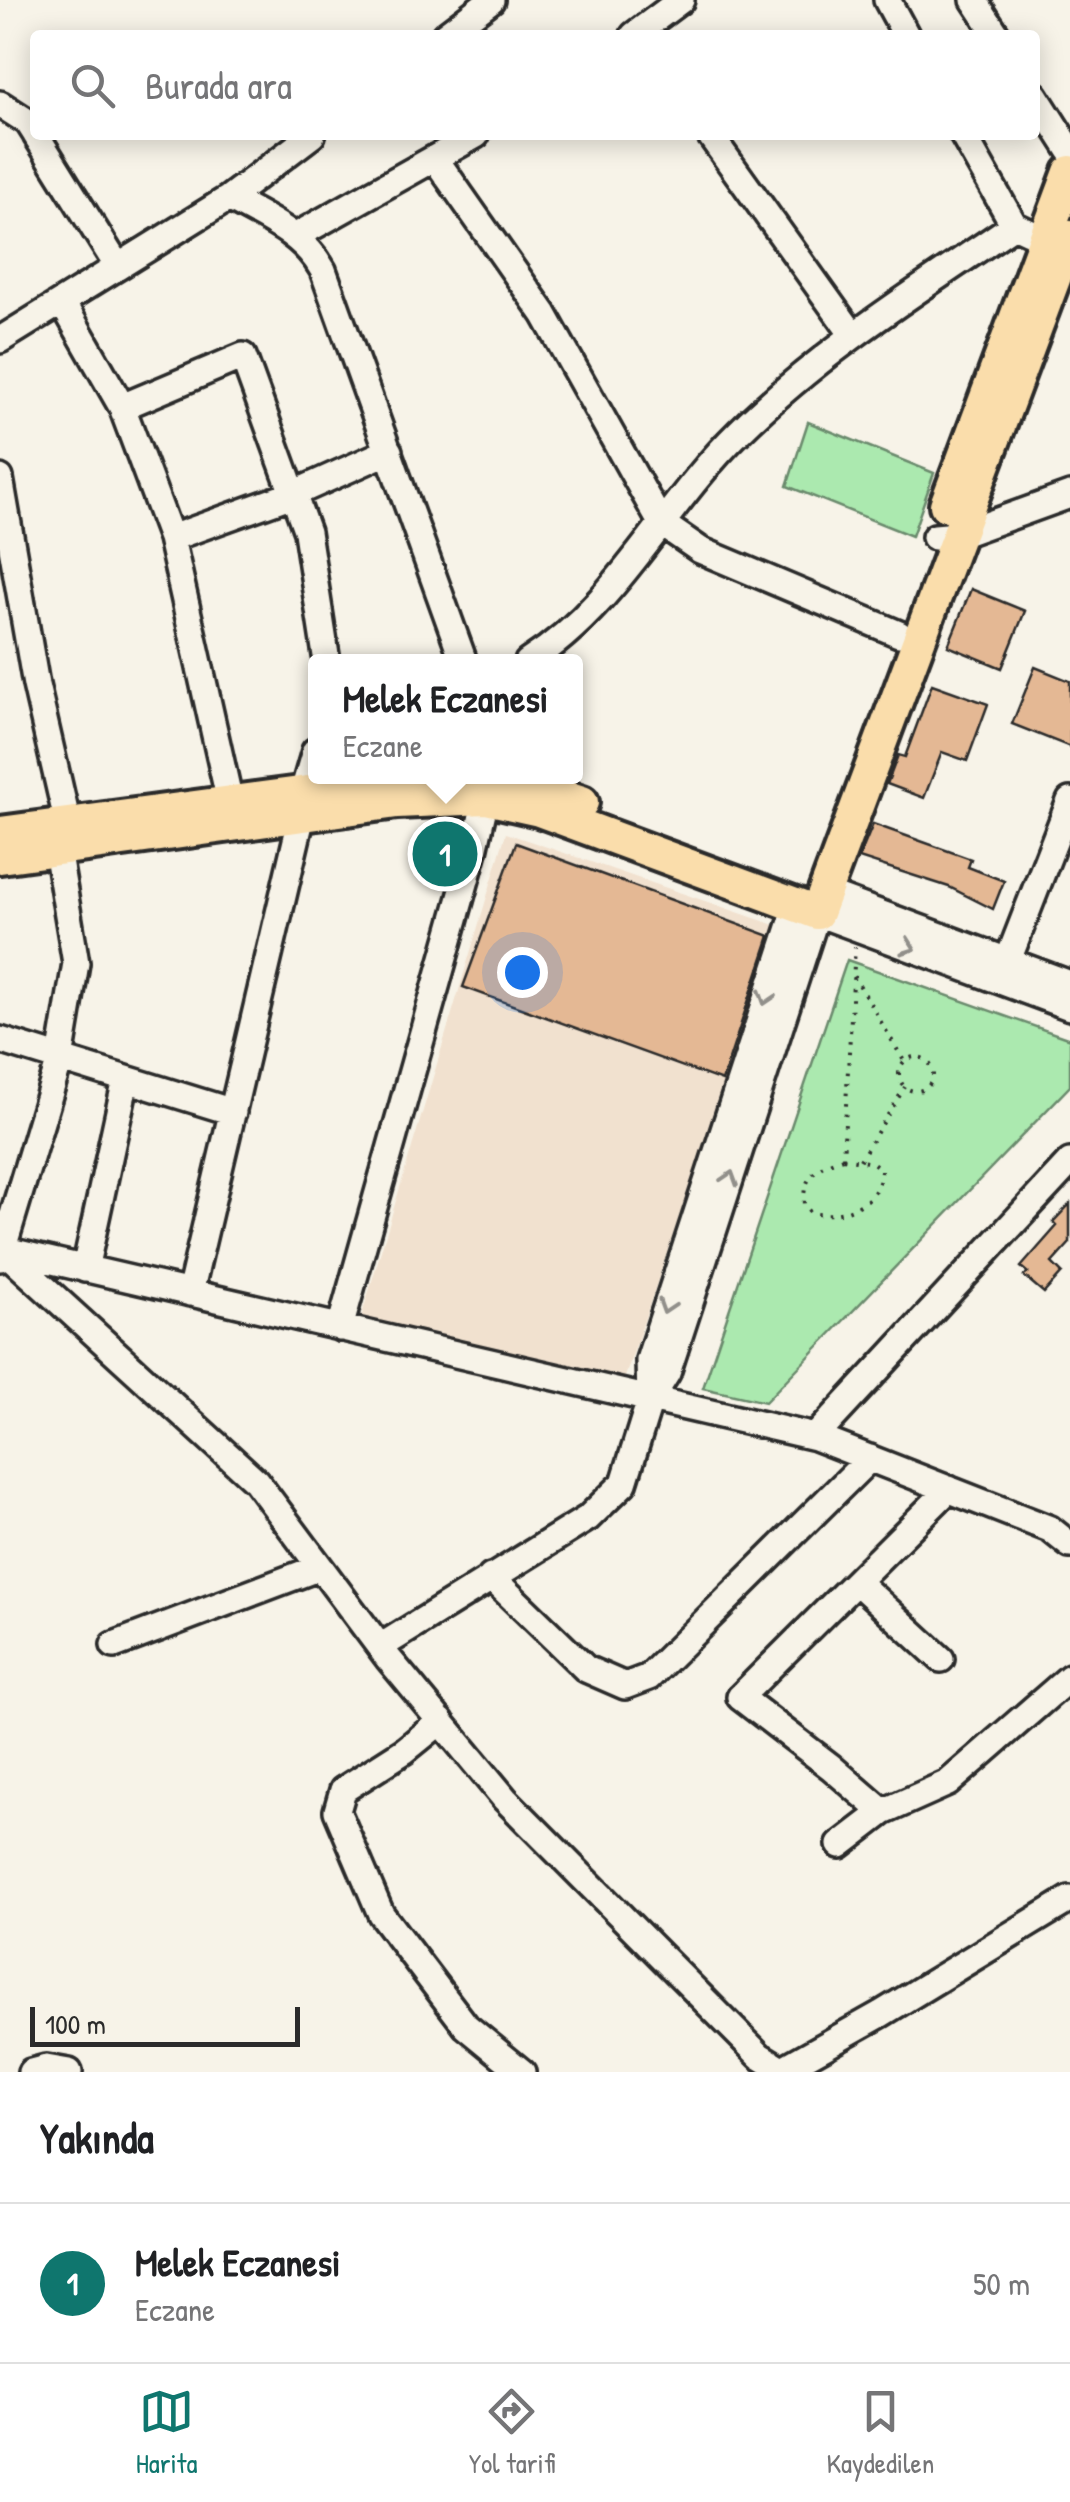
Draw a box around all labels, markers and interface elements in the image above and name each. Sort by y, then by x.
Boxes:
search box [30,30,1040,140]
icon: search [65,58,120,113]
text: Burada ara [145,59,292,111]
popup [308,654,583,784]
text: Melek Eczanesi [343,672,548,724]
text: Eczane [343,724,423,767]
pin: 1 [412,816,478,892]
one-way arrow [899,935,916,956]
your location [497,947,548,998]
one-way arrow [758,989,778,1006]
one-way arrow [718,1170,738,1187]
one-way arrow [657,1298,677,1315]
scale bar [30,2002,300,2046]
text: 100 m [45,2005,106,2043]
text: Yakında [40,2109,154,2166]
text: Melek Eczanesi [135,2236,341,2288]
text: 1 [67,2262,78,2305]
text: 50 m [973,2262,1030,2305]
text: Eczane [135,2288,215,2331]
tab: Harita [136,2384,197,2482]
tab: Yol tarifi [469,2384,555,2482]
tab: Kaydedilen [826,2384,934,2482]

